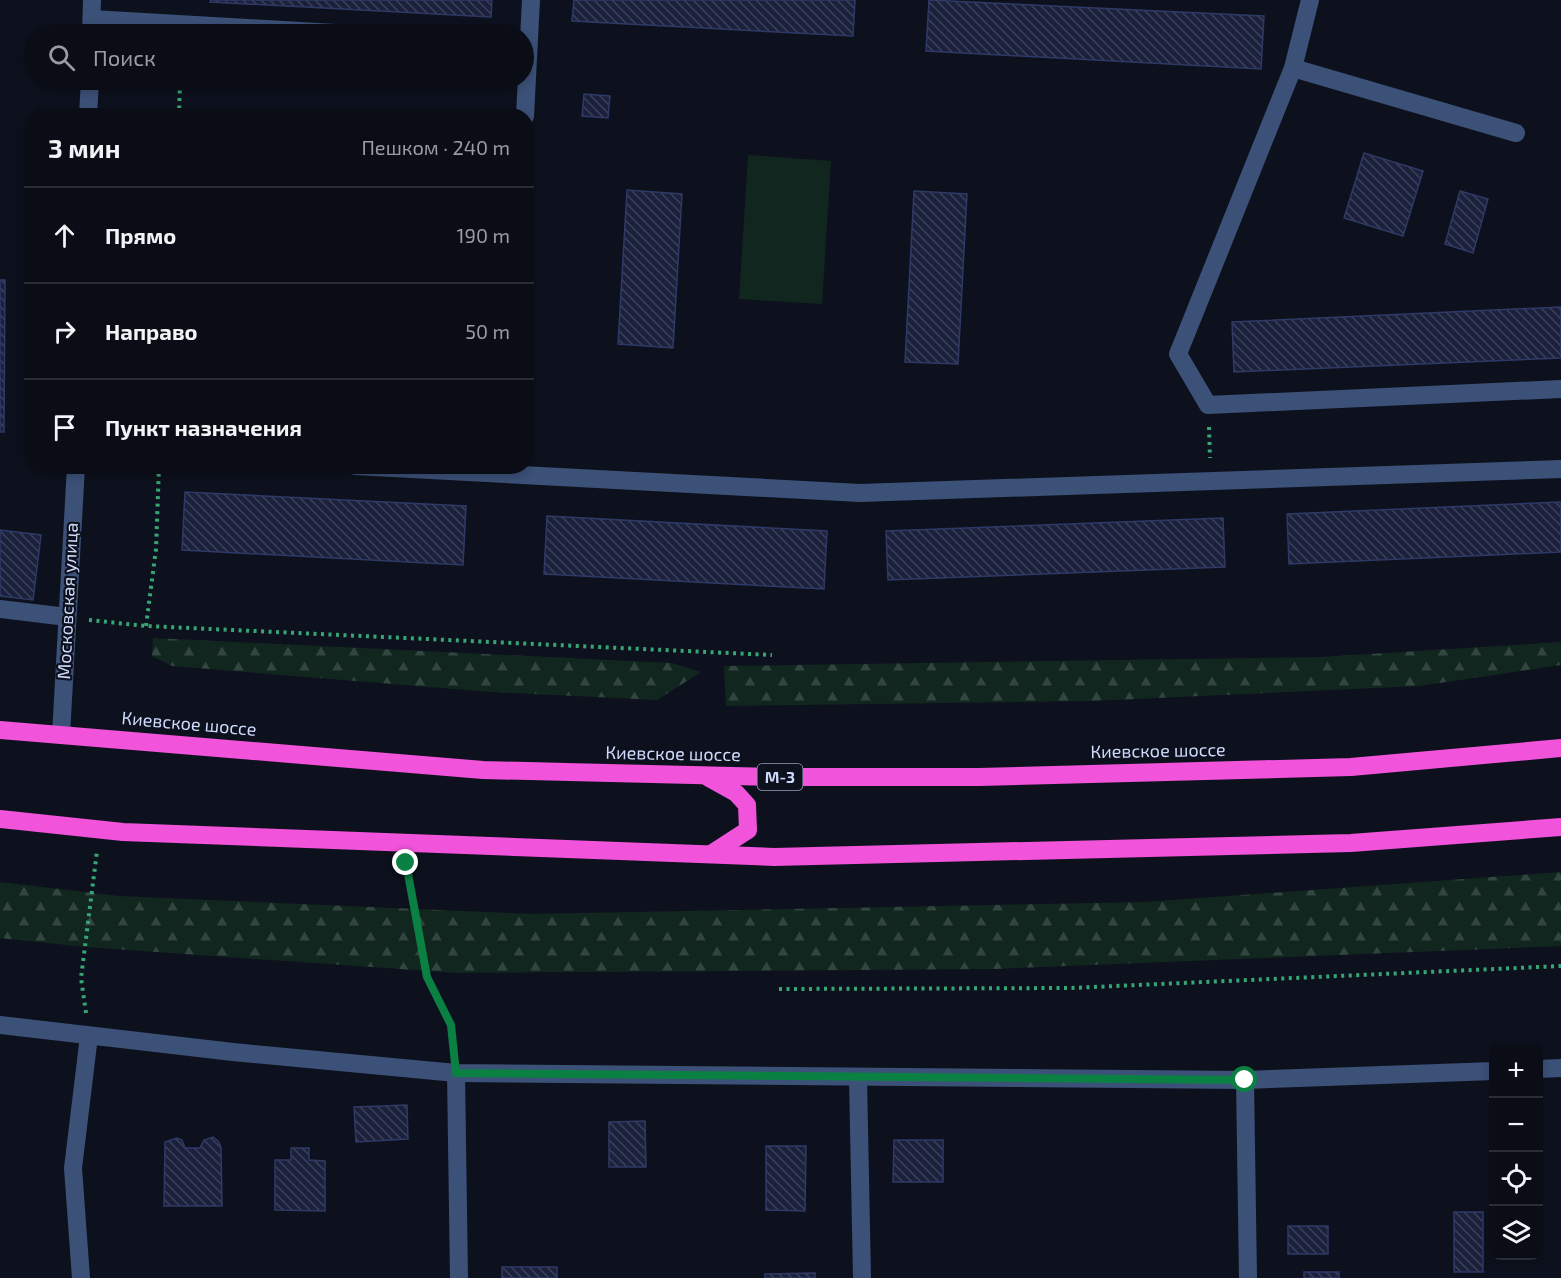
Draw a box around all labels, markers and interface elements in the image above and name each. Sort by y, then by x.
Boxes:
search box [24,24,534,90]
icon: search [45,41,78,74]
text: Поиск [93,44,156,70]
text: 3 мин [48,132,120,163]
text: Пешком · 240 m [361,135,510,159]
icon: ahead [48,219,81,252]
text: Прямо [105,222,176,248]
text: 190 m [457,223,510,247]
icon: right [48,315,81,348]
text: Направо [105,318,198,344]
text: 50 m [465,319,510,343]
icon: arrive [48,411,81,444]
text: Пункт назначения [105,414,302,440]
street label: Московская улица [52,522,82,680]
street label: Киевское шоссе [121,706,257,740]
street label: Киевское шоссе [1090,738,1226,762]
street label: Киевское шоссе [605,741,741,765]
road number: М-3 [758,764,802,790]
route end [392,849,418,875]
map controls [1489,1044,1543,1260]
button: + [1489,1044,1543,1098]
route start [1231,1066,1257,1092]
button: − [1489,1098,1543,1152]
button: locate [1489,1152,1543,1206]
button: layers [1489,1206,1543,1260]

